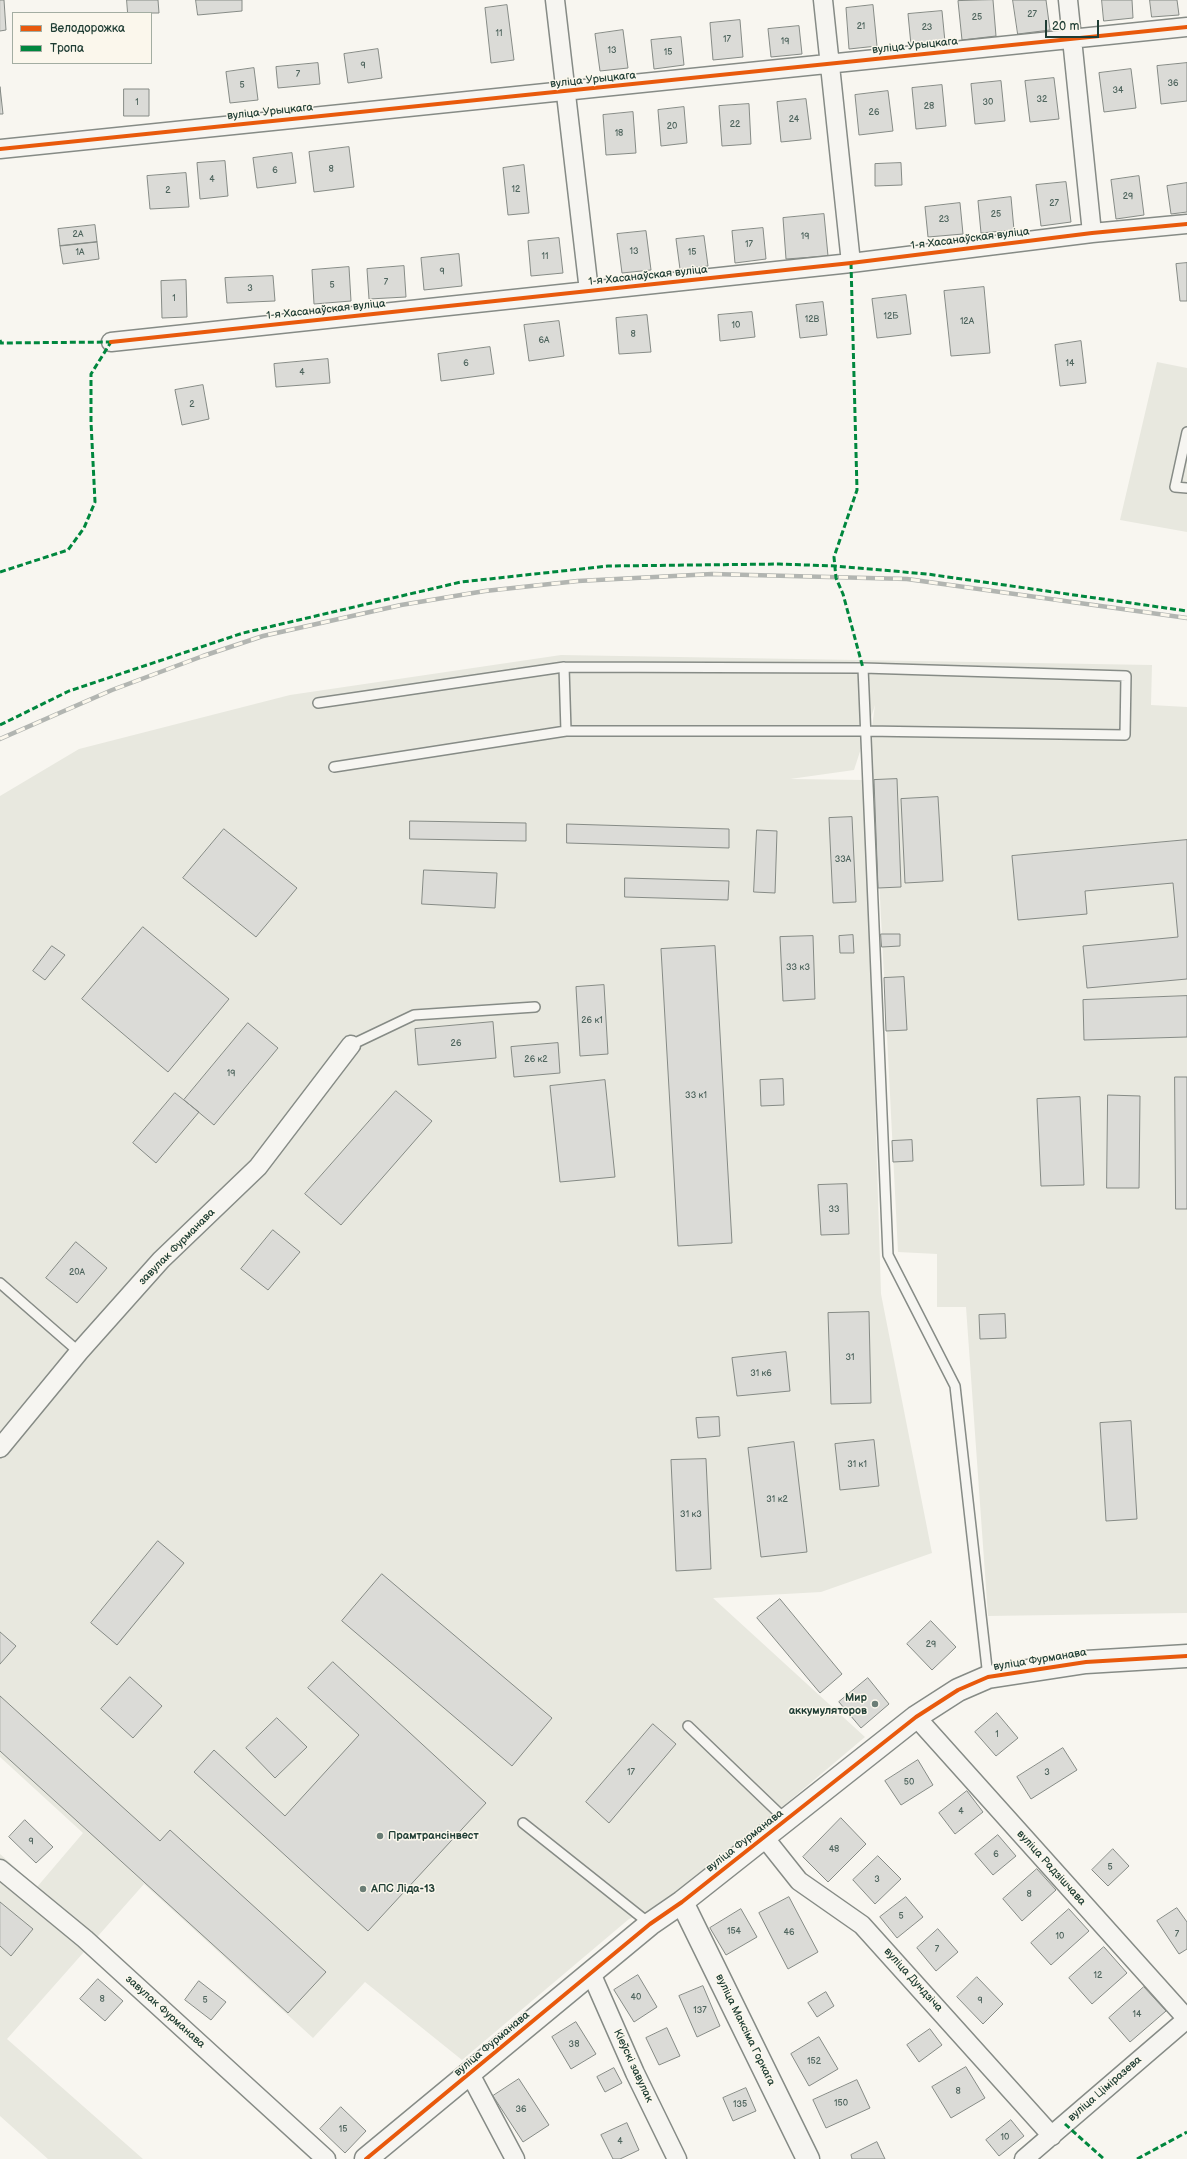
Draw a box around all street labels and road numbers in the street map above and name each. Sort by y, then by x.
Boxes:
street label: вуліца Урыцкага [871,35,959,57]
street label: вуліца Урыцкага [549,69,637,91]
street label: вуліца Урыцкага [226,101,314,123]
street label: 1-я Хасанаўская вуліца [910,225,1030,253]
street label: 1-я Хасанаўская вуліца [588,263,708,289]
street label: 1-я Хасанаўская вуліца [266,297,386,323]
street label: завулак Фурманава [136,1206,218,1288]
street label: вуліца Фурманава [992,1646,1088,1674]
street label: вуліца Фурманава [704,1807,786,1875]
street label: вуліца Радзішчава [1014,1828,1088,1908]
street label: вуліца Дундзіча [881,1945,945,2015]
street label: вуліца Максіма Горкага [712,1972,778,2088]
street label: завулак Фурманава [122,1973,208,2051]
street label: вуліца Фурманава [452,2009,532,2079]
street label: Кіеўскі завулак [610,2027,656,2105]
street label: вуліца Ціміразева [1066,2053,1144,2125]

